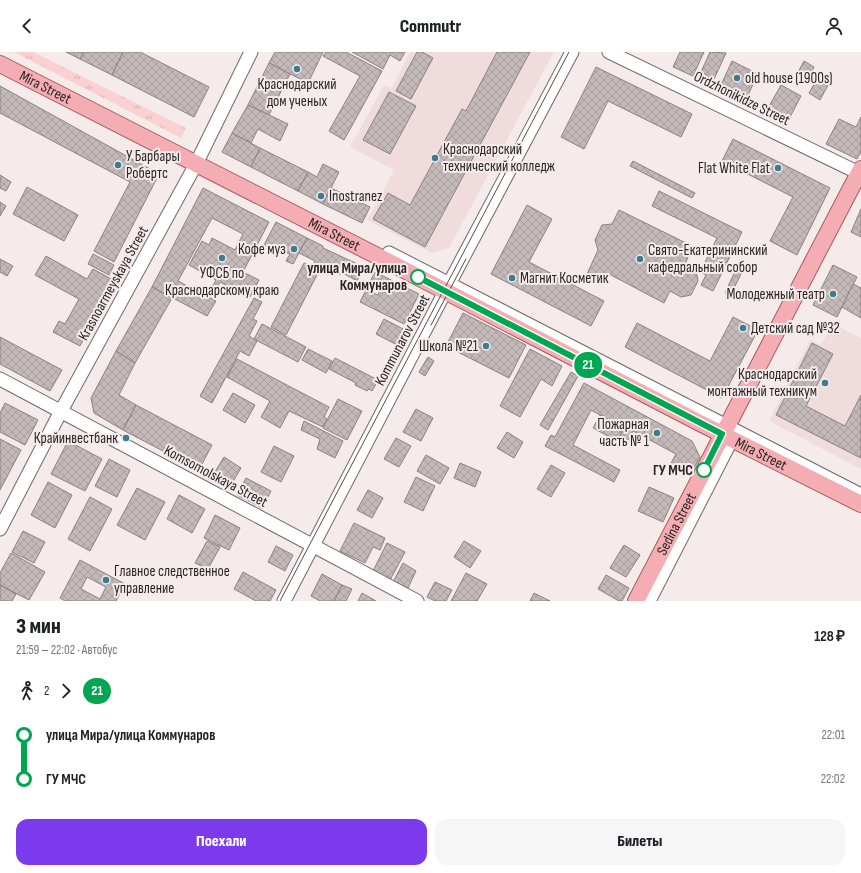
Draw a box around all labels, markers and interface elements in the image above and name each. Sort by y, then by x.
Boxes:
icon: back [16,15,38,37]
icon: person [823,15,845,37]
text: Commutr [400,16,461,37]
marker: Краснодарский дом ученых [292,64,302,74]
street label: Mira Street [16,66,75,109]
street label: Ordzhonikidze Street [690,67,793,130]
place label: old house (1900s) [745,69,833,88]
marker: old house (1900s) [732,73,742,83]
place label: Краснодарский дом ученых [257,75,337,111]
place label: Краснодарский технический колледж [443,140,555,176]
place label: У Барбары Робертс [126,147,180,183]
marker: Краснодарский технический колледж [430,153,440,163]
place label: Flat White Flat [698,159,770,178]
marker: У Барбары Робертс [113,160,123,170]
marker: Flat White Flat [773,163,783,173]
place label: Inostranez [329,187,383,206]
marker: Inostranez [316,191,326,201]
street label: Mira Street [305,213,363,256]
street label: Krasnoarmeyskaya Street [74,222,153,344]
place label: Кофе муз [238,240,286,259]
place label: Свято-Екатерининский кафедральный собор [648,241,767,277]
marker: Кофе муз [289,244,299,254]
marker: УФСБ по Краснодарскому краю [217,253,227,263]
marker: Свято-Екатерининский кафедральный собор [635,254,645,264]
place label: улица Мира/улица Коммунаров [307,259,407,295]
place label: УФСБ по Краснодарскому краю [165,264,279,300]
marker: улица Мира/улица Коммунаров [410,269,426,285]
place label: Магнит Косметик [520,269,609,288]
marker: Магнит Косметик [507,273,517,283]
place label: Молодежный театр [726,285,825,304]
marker: Молодежный театр [828,289,838,299]
street label: Kommunarov Street [370,291,435,389]
place label: Детский сад №32 [751,319,840,338]
marker: Детский сад №32 [738,323,748,333]
place label: Школа №21 [419,337,479,356]
marker: Школа №21 [481,341,491,351]
line badge: 21 [570,352,606,378]
text: 21 [582,356,594,373]
place label: Краснодарский монтажный техникум [707,365,817,401]
marker: Краснодарский монтажный техникум [820,378,830,388]
place label: Пожарная часть № 1 [597,415,650,451]
marker: Пожарная часть № 1 [652,428,662,438]
place label: Крайинвестбанк [34,429,118,448]
marker: Крайинвестбанк [121,433,131,443]
street label: Mira Street [732,433,790,475]
street label: Komsomolskaya Street [161,441,271,512]
place label: ГУ МЧС [653,461,693,480]
marker: ГУ МЧС [696,462,712,478]
street label: Sedina Street [653,489,701,559]
place label: Главное следственное управление [114,562,230,598]
marker: Главное следственное управление [101,575,111,585]
text: 3 мин [16,613,61,640]
text: 128 ₽ [814,627,845,646]
text: 21:59 – 22:02 · Автобус [16,642,118,658]
icon: walk [16,680,38,702]
icon: forward [55,680,77,702]
text: 21 [91,682,103,699]
text: 2 [44,683,49,699]
text: улица Мира/улица Коммунаров [46,726,215,745]
text: 22:01 [821,727,845,743]
text: ГУ МЧС [46,770,86,789]
text: 22:02 [821,771,845,787]
button: Поехали [16,819,427,865]
button: Билеты [435,819,845,865]

